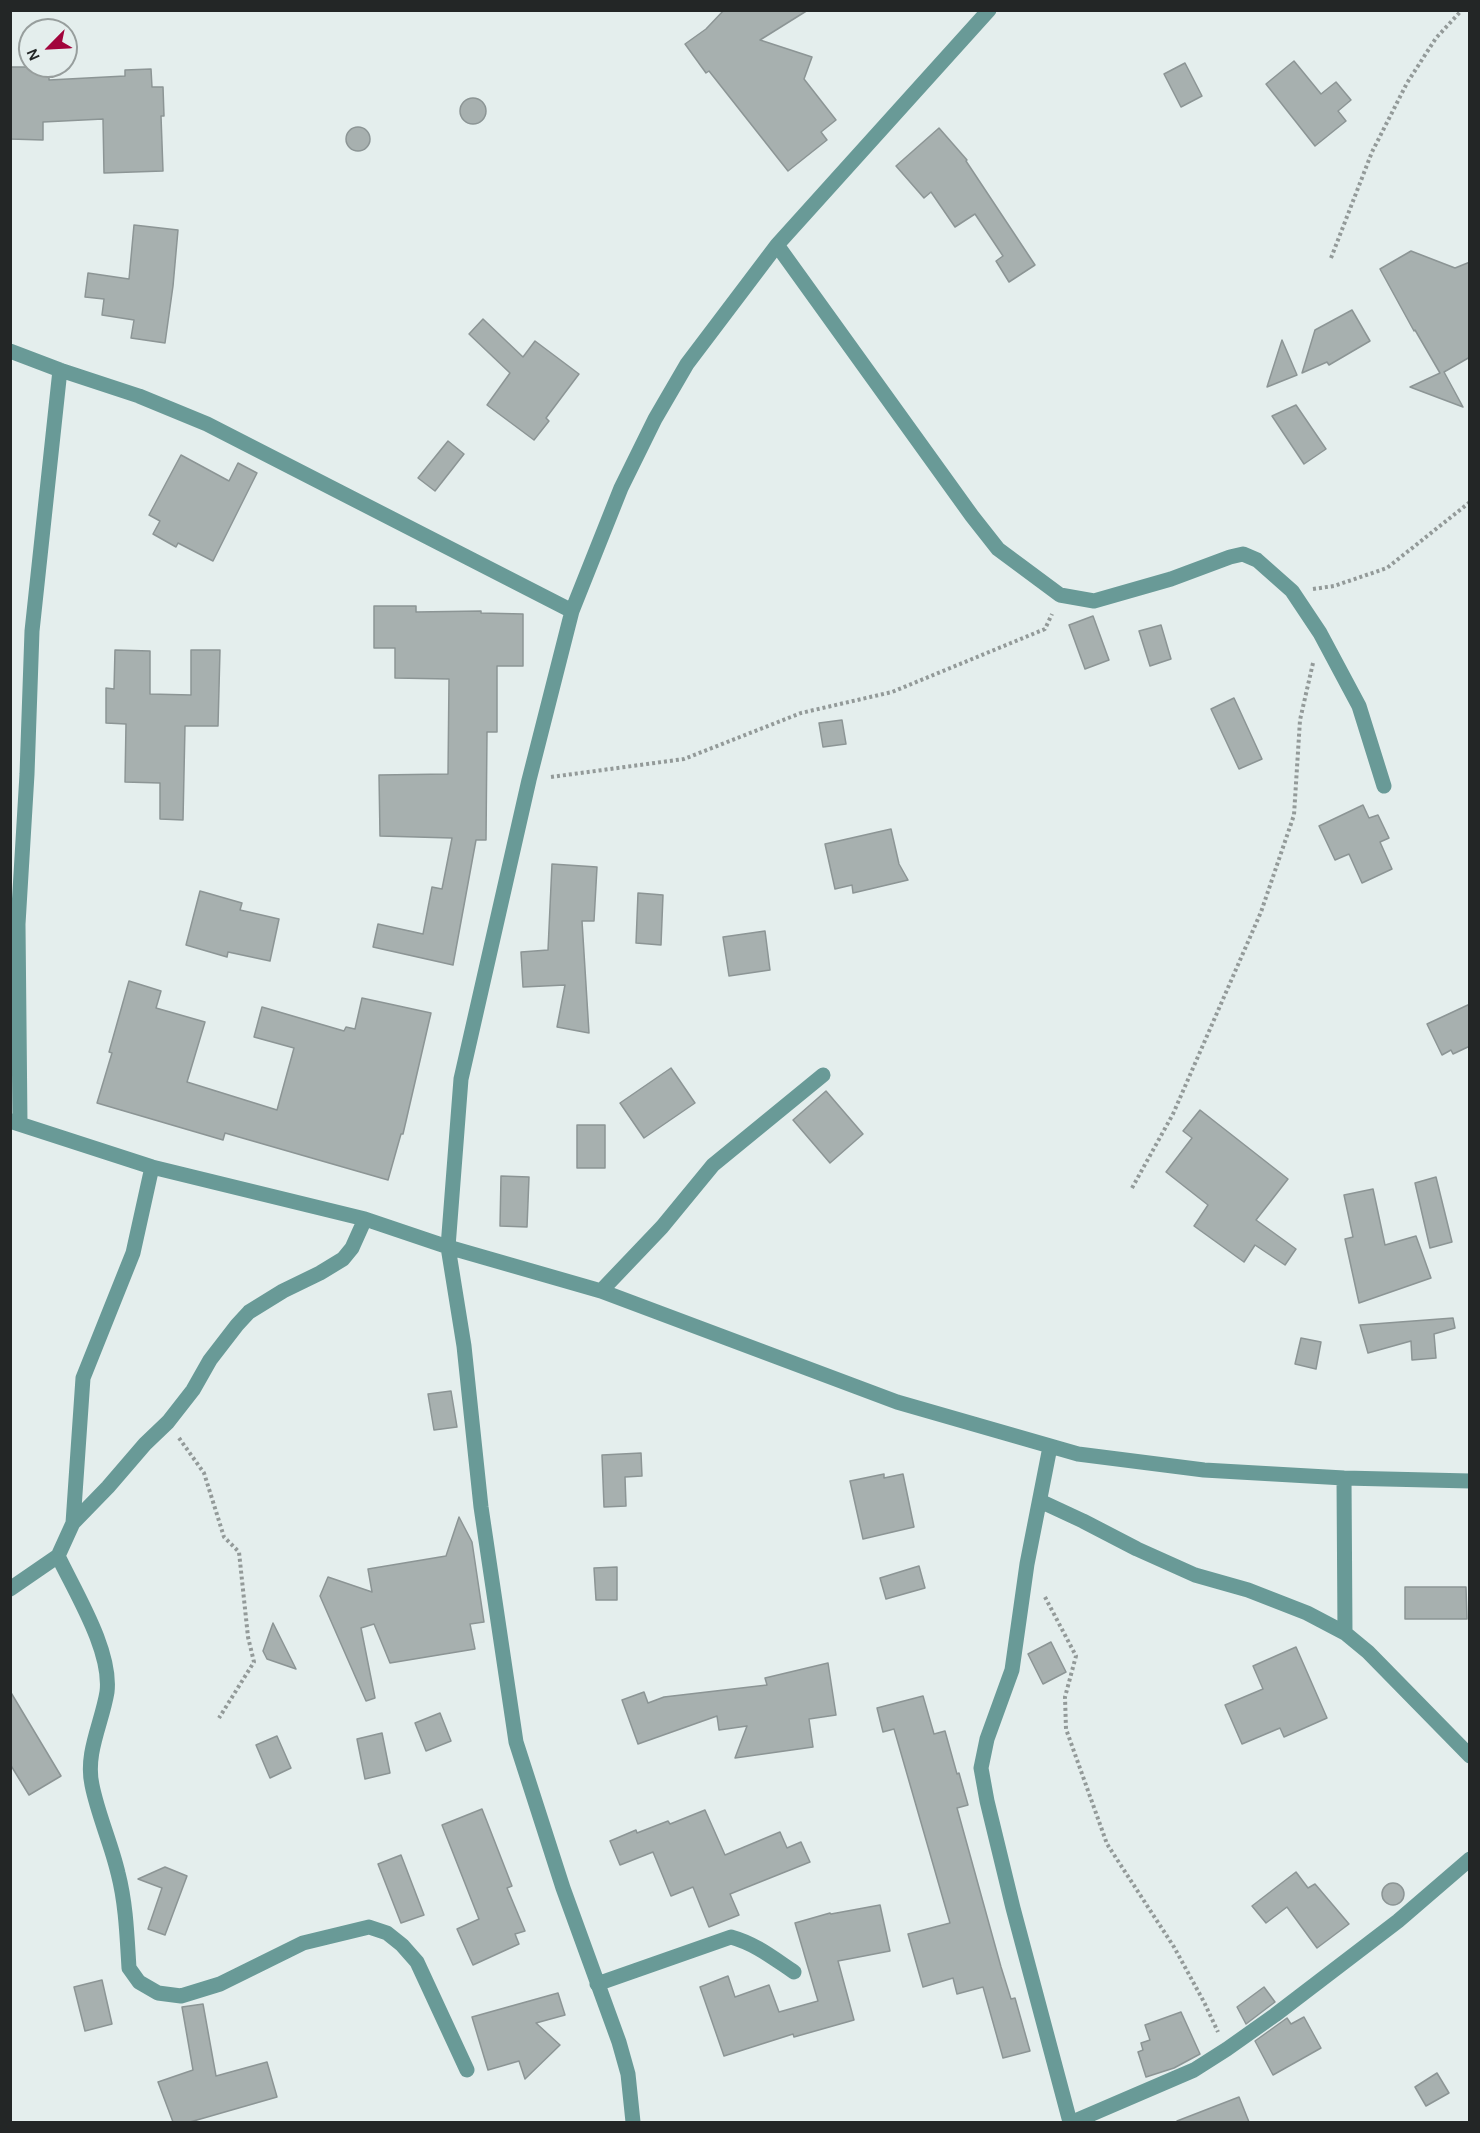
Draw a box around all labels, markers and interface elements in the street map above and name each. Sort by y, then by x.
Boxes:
north arrow [18,18,78,78]
text: N [22,46,44,64]

